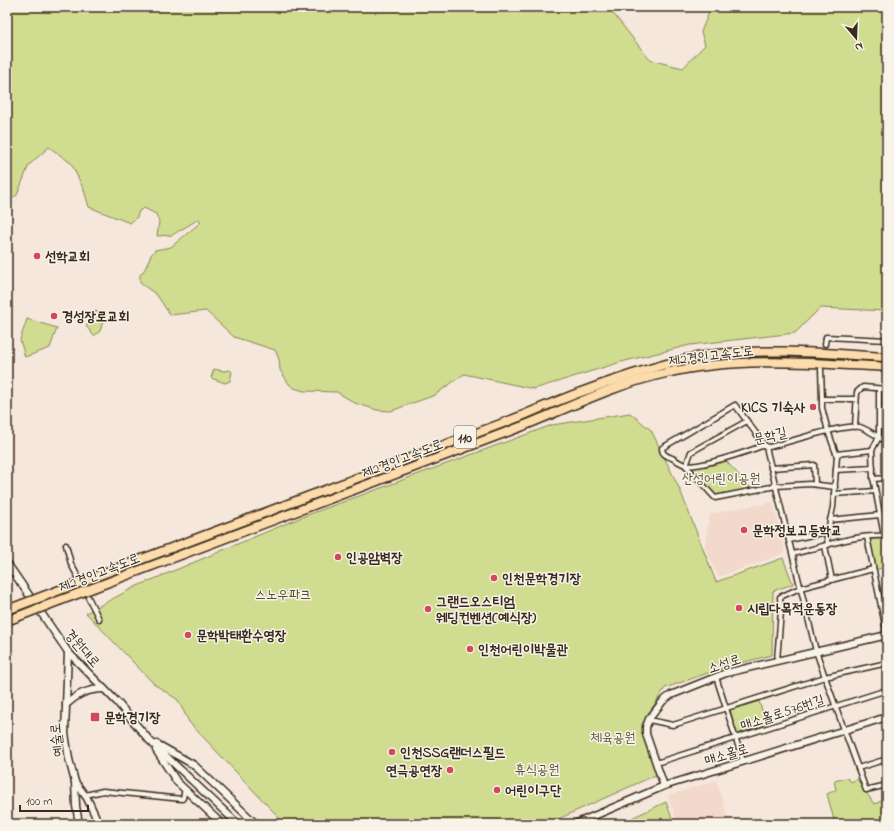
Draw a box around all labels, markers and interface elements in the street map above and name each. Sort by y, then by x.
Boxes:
north arrow [836,18,876,58]
text: N [853,38,865,55]
place label: 선학교회 [45,247,90,268]
marker: 선학교회 [32,251,42,261]
place label: 경성장로교회 [62,307,130,328]
marker: 경성장로교회 [49,311,59,321]
street label: 제2경인고속도로 [667,341,755,372]
place label: KICS 기숙사 [741,398,806,419]
marker: KICS 기숙사 [808,402,818,412]
street label: 문학길 [752,422,790,450]
road number: 110 [454,426,476,448]
street label: 제2경인고속도로 [359,434,446,485]
park label: 산성어린이공원 [682,469,760,490]
place label: 문학정보고등학교 [752,521,842,542]
marker: 문학정보고등학교 [739,525,749,535]
street label: 제2경인고속도로 [56,548,143,599]
place label: 인공암벽장 [346,548,403,569]
marker: 인공암벽장 [333,552,343,562]
place label: 인천문학경기장 [502,569,582,590]
marker: 인천문학경기장 [489,573,499,583]
park label: 스노우파크 [255,585,311,606]
place label: 그랜드오스티엄 웨딩컨벤션(예식장) [436,592,537,629]
place label: 시립다목적운동장 [747,599,838,620]
marker: 시립다목적운동장 [734,603,744,613]
marker: 그랜드오스티엄 웨딩컨벤션(예식장) [423,604,433,614]
street label: 경원대로 [59,625,105,673]
place label: 문학박태환수영장 [196,626,287,647]
marker: 문학박태환수영장 [183,630,193,640]
place label: 인천어린이박물관 [478,640,569,661]
marker: 인천어린이박물관 [465,644,475,654]
street label: 소성로 [705,649,744,680]
street label: 매소홀로576번길 [738,690,828,737]
place label: 문학경기장 [104,708,161,729]
marker: 문학경기장 [89,711,101,723]
street label: 예술로 [45,722,70,758]
park label: 체육공원 [590,728,636,749]
street label: 매소홀로 [702,739,751,772]
place label: 인천SSG랜더스필드 [400,743,506,764]
marker: 인천SSG랜더스필드 [387,747,397,757]
park label: 휴식공원 [514,760,560,781]
place label: 연극공연장 [386,761,443,782]
marker: 연극공연장 [445,765,455,775]
place label: 어린이구단 [505,781,562,802]
marker: 어린이구단 [492,785,502,795]
scale bar [20,787,88,813]
text: 100 m [26,793,53,811]

